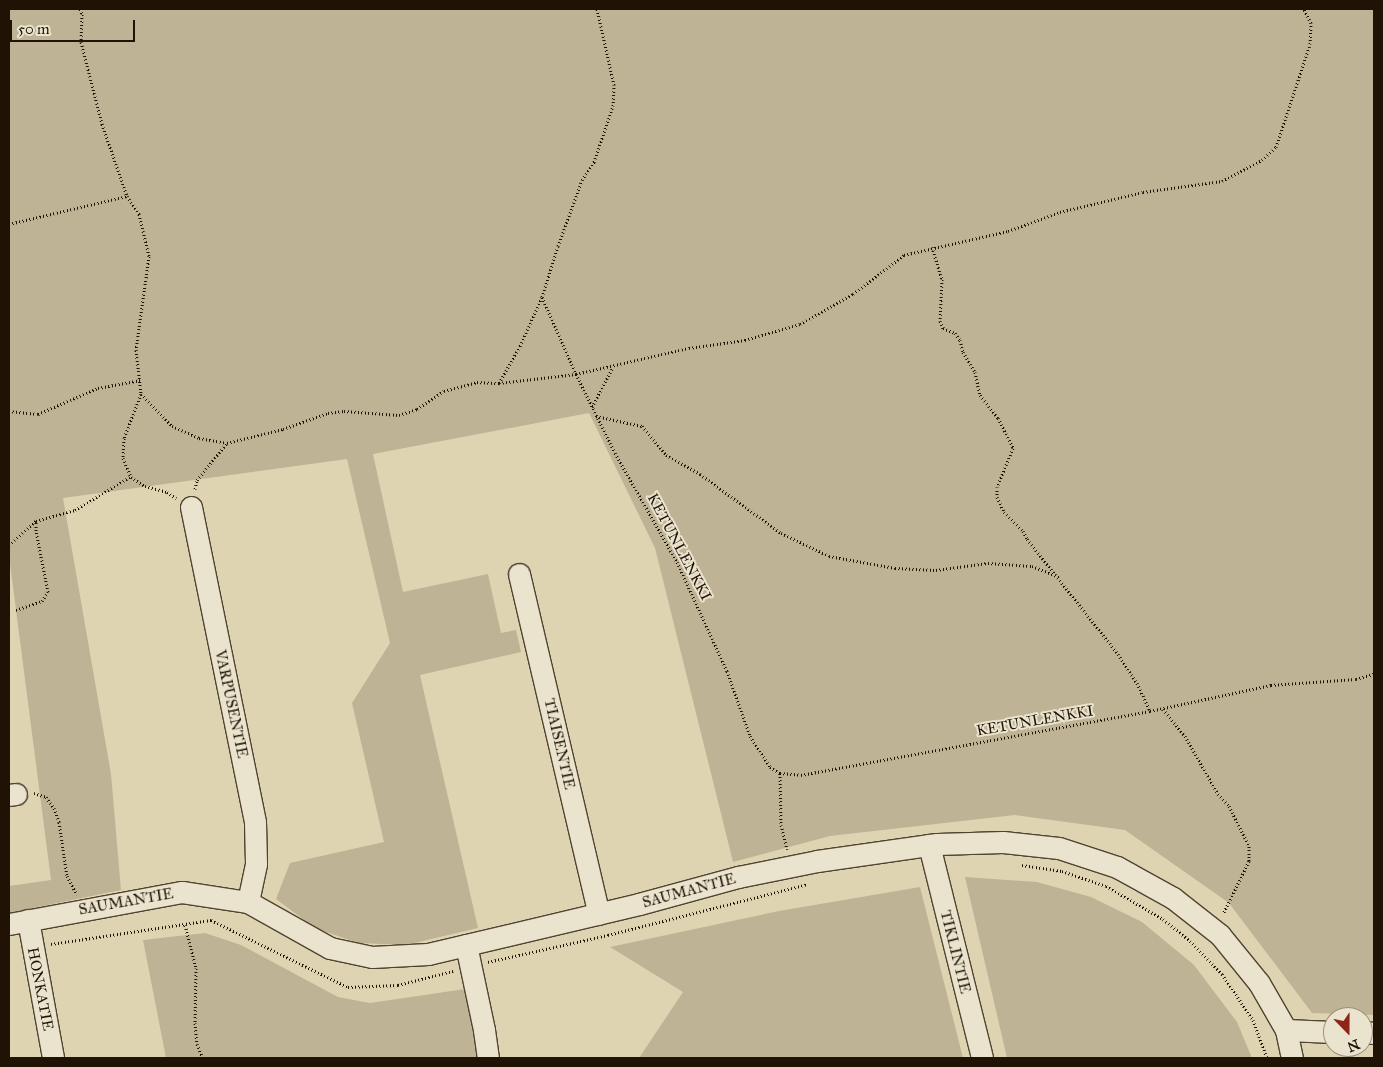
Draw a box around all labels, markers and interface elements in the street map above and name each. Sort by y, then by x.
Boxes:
scale bar [12,10,138,42]
text: 50 m [18,20,50,38]
street label: KETUNLENKKI [643,490,715,604]
street label: VARPUSENTIE [211,648,251,760]
street label: TIAISENTIE [540,697,578,791]
street label: KETUNLENKKI [975,702,1095,740]
street label: SAUMANTIE [640,870,738,912]
street label: SAUMANTIE [77,885,175,919]
street label: TIKLINTIE [936,909,974,995]
street label: HONKATIE [23,946,57,1032]
north arrow [1323,1007,1373,1057]
text: N [1345,1035,1362,1056]

